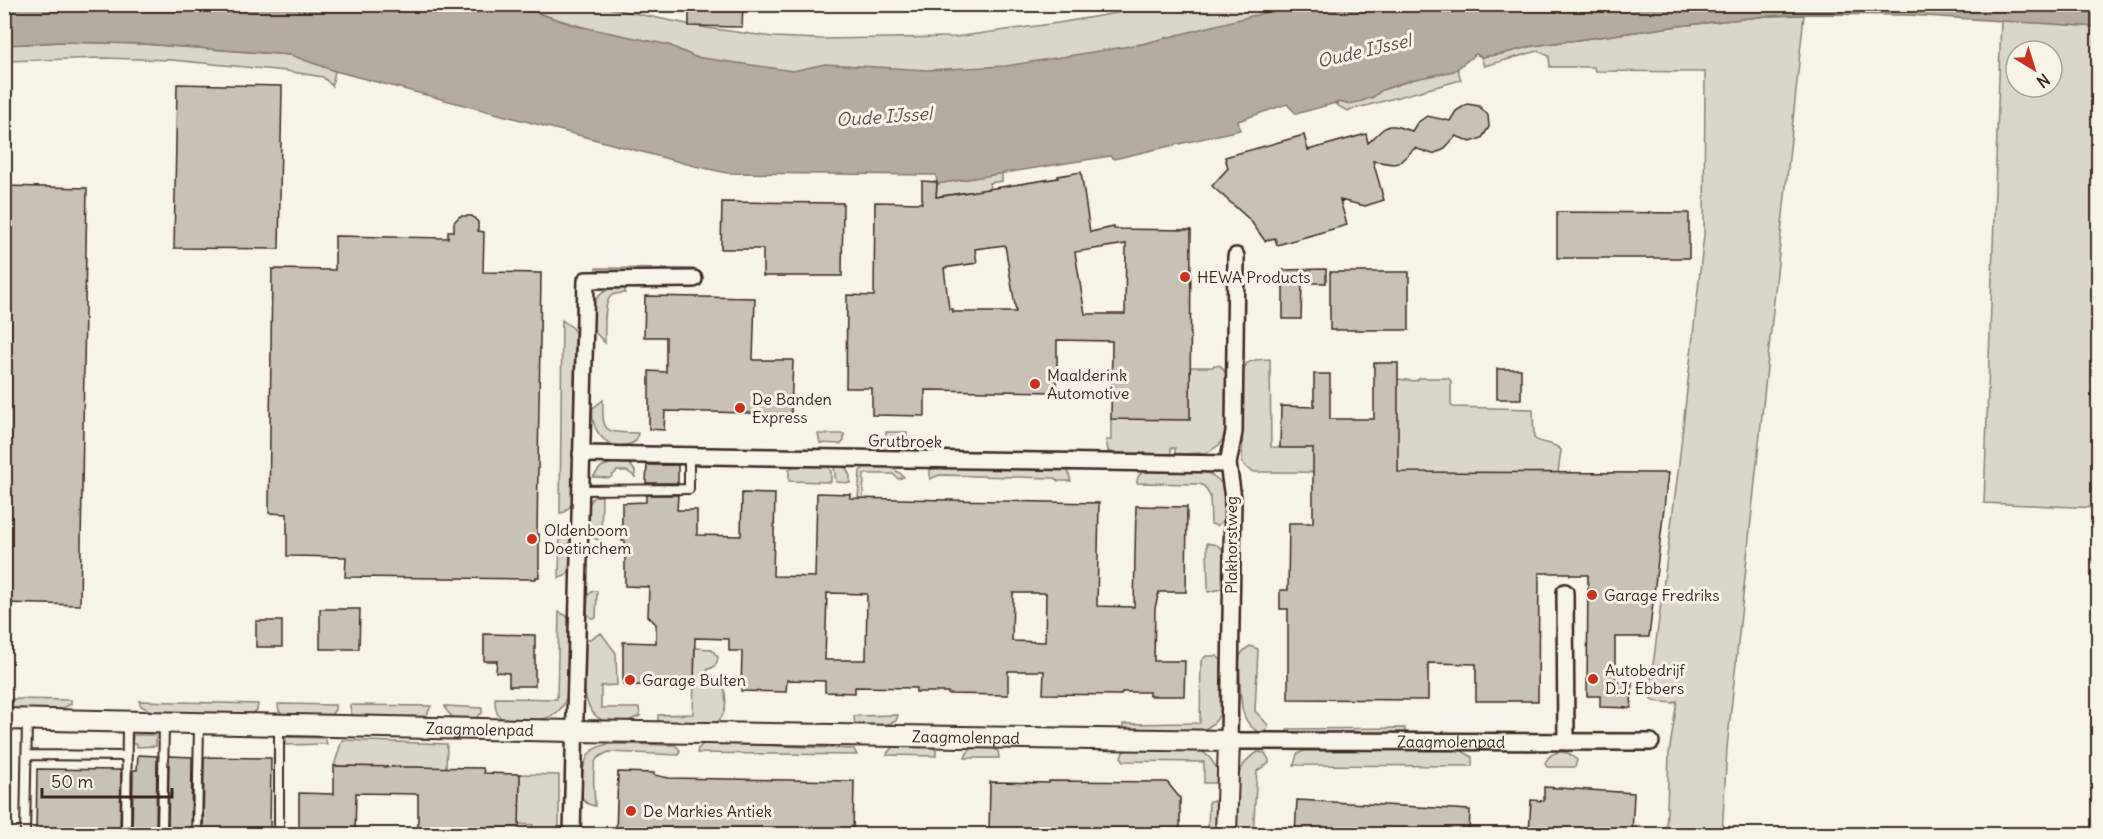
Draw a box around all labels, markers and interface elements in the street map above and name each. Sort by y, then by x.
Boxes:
water label: Oude IJssel [1315,28,1416,73]
north arrow [2004,39,2064,99]
text: N [2033,70,2054,92]
water label: Oude IJssel [835,101,936,131]
place label: HEWA Products [1197,267,1311,287]
marker: HEWA Products [1178,270,1192,284]
place label: Maalderink Automotive [1047,365,1129,403]
marker: Maalderink Automotive [1028,377,1042,391]
place label: De Banden Express [752,389,832,427]
marker: De Banden Express [733,401,747,415]
street label: Grutbroek [868,430,942,452]
street label: Plakhorstweg [1221,496,1241,594]
place label: Oldenboom Doetinchem [544,520,631,558]
marker: Oldenboom Doetinchem [525,532,539,546]
place label: Garage Fredriks [1604,585,1720,605]
marker: Garage Fredriks [1585,588,1599,602]
place label: Autobedrijf D.J. Ebbers [1605,660,1686,698]
place label: Garage Bulten [642,670,746,690]
marker: Autobedrijf D.J. Ebbers [1586,672,1600,686]
marker: Garage Bulten [623,673,637,687]
street label: Zaagmolenpad [426,718,534,740]
street label: Zaagmolenpad [912,726,1020,748]
street label: Zaagmolenpad [1397,731,1505,752]
scale bar [42,761,172,799]
text: 50 m [51,770,93,793]
place label: De Markies Antiek [643,801,772,821]
marker: De Markies Antiek [624,804,638,818]

